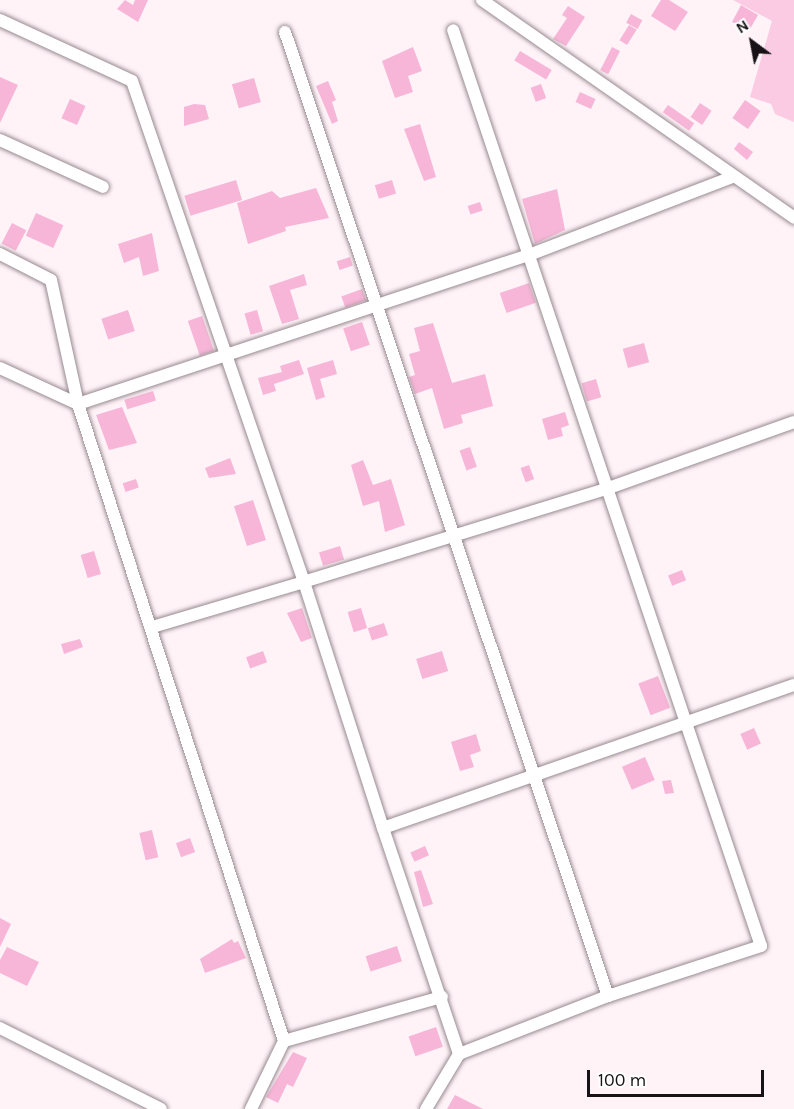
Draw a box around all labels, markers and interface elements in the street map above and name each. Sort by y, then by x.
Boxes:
north arrow [722,12,782,72]
text: N [732,15,752,37]
scale bar [590,1058,767,1096]
text: 100 m [598,1069,646,1091]

